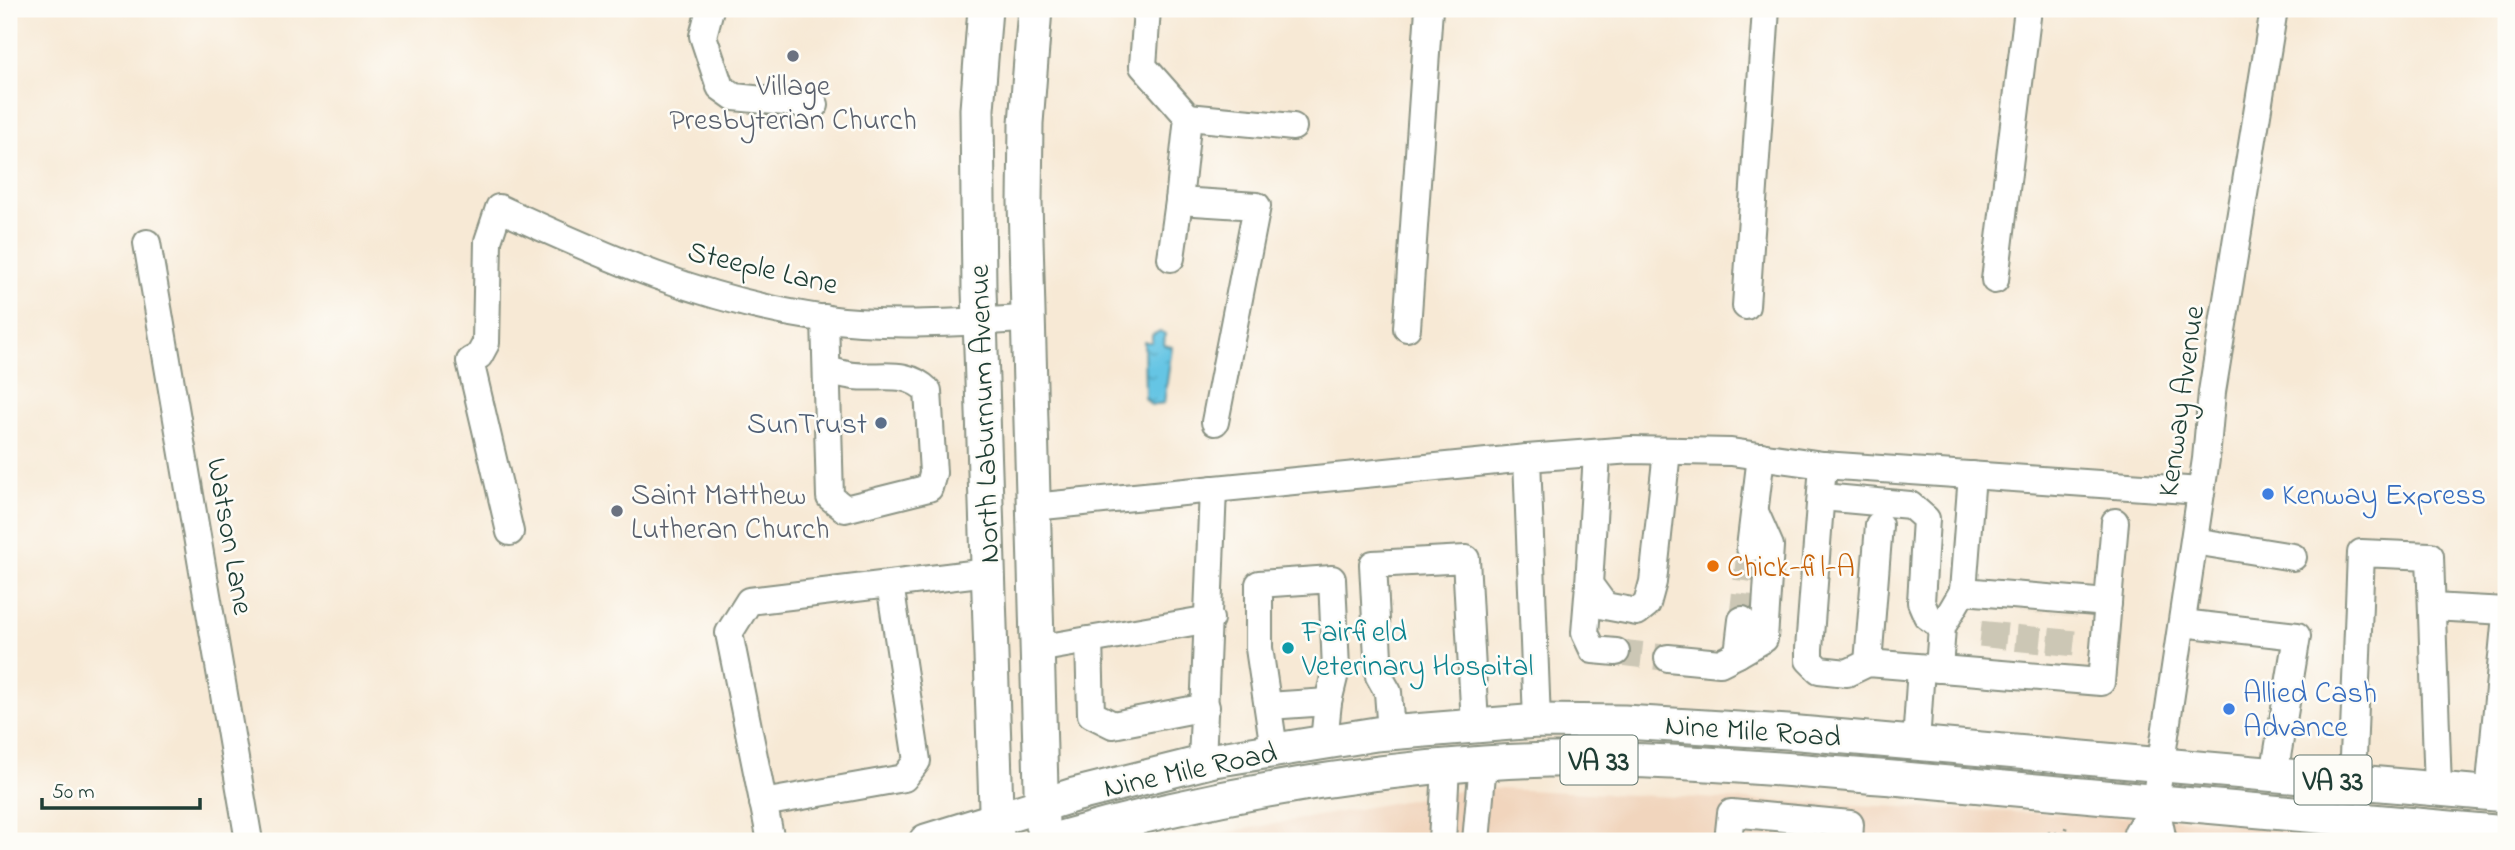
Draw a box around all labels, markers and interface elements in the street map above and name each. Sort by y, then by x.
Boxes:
marker: Village Presbyterian Church [785,48,801,64]
place label: Village Presbyterian Church [669,66,917,144]
street label: Steeple Lane [683,231,842,309]
street label: North Laburnum Avenue [959,263,1013,564]
street label: Kenway Avenue [2148,302,2218,500]
place label: SunTrust [747,404,867,448]
marker: SunTrust [873,415,889,431]
street label: Watson Lane [193,455,264,619]
place label: Saint Matthew Lutheran Church [631,475,829,553]
place label: Kenway Express [2282,475,2486,519]
marker: Kenway Express [2260,486,2276,502]
marker: Saint Matthew Lutheran Church [609,503,625,519]
place label: Chick-fil-A [1727,547,1855,591]
marker: Chick-fil-A [1705,558,1721,574]
place label: Fairfield Veterinary Hospital [1301,612,1534,690]
marker: Fairfield Veterinary Hospital [1280,640,1296,656]
place label: Allied Cash Advance [2243,673,2377,751]
marker: Allied Cash Advance [2221,701,2237,717]
street label: Nine Mile Road [1663,705,1842,761]
street label: Nine Mile Road [1100,732,1282,812]
road number: VA 33 [1560,736,1638,784]
road number: VA 33 [2294,756,2372,804]
scale bar [42,766,200,810]
text: 50 m [52,778,95,808]

